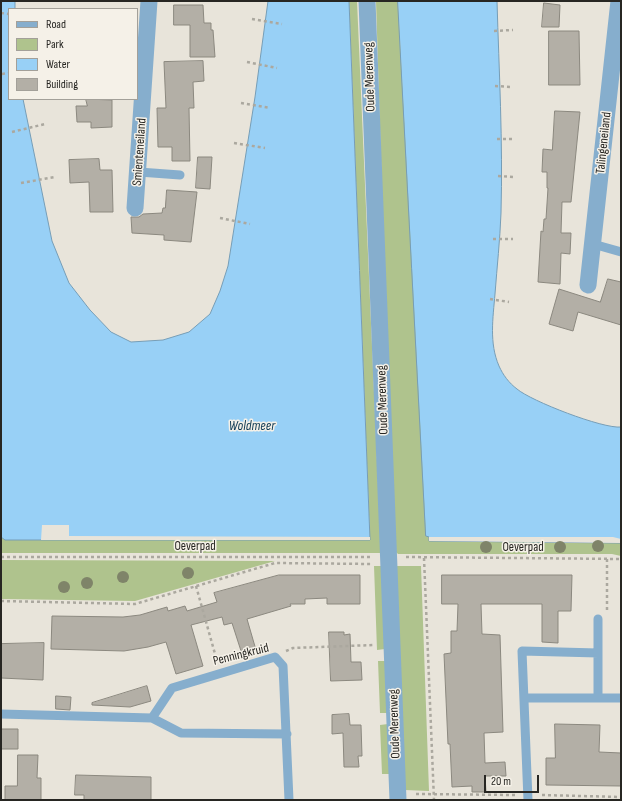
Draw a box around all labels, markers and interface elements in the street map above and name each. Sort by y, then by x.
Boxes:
legend [8,8,138,100]
text: Road [46,17,66,32]
text: Park [46,37,64,52]
street label: Oude Merenweg [361,42,379,112]
text: Water [46,57,70,72]
text: Building [46,77,78,92]
street label: Talingeneiland [593,111,615,175]
street label: Smienteneiland [130,118,150,186]
street label: Oude Merenweg [374,365,392,435]
water label: Woldmeer [229,418,275,434]
street label: Oeverpad [174,539,216,555]
street label: Oeverpad [502,540,544,556]
street label: Penningkruid [211,641,271,669]
street label: Oude Merenweg [386,689,404,759]
scale bar [486,767,541,793]
text: 20 m [491,774,511,789]

